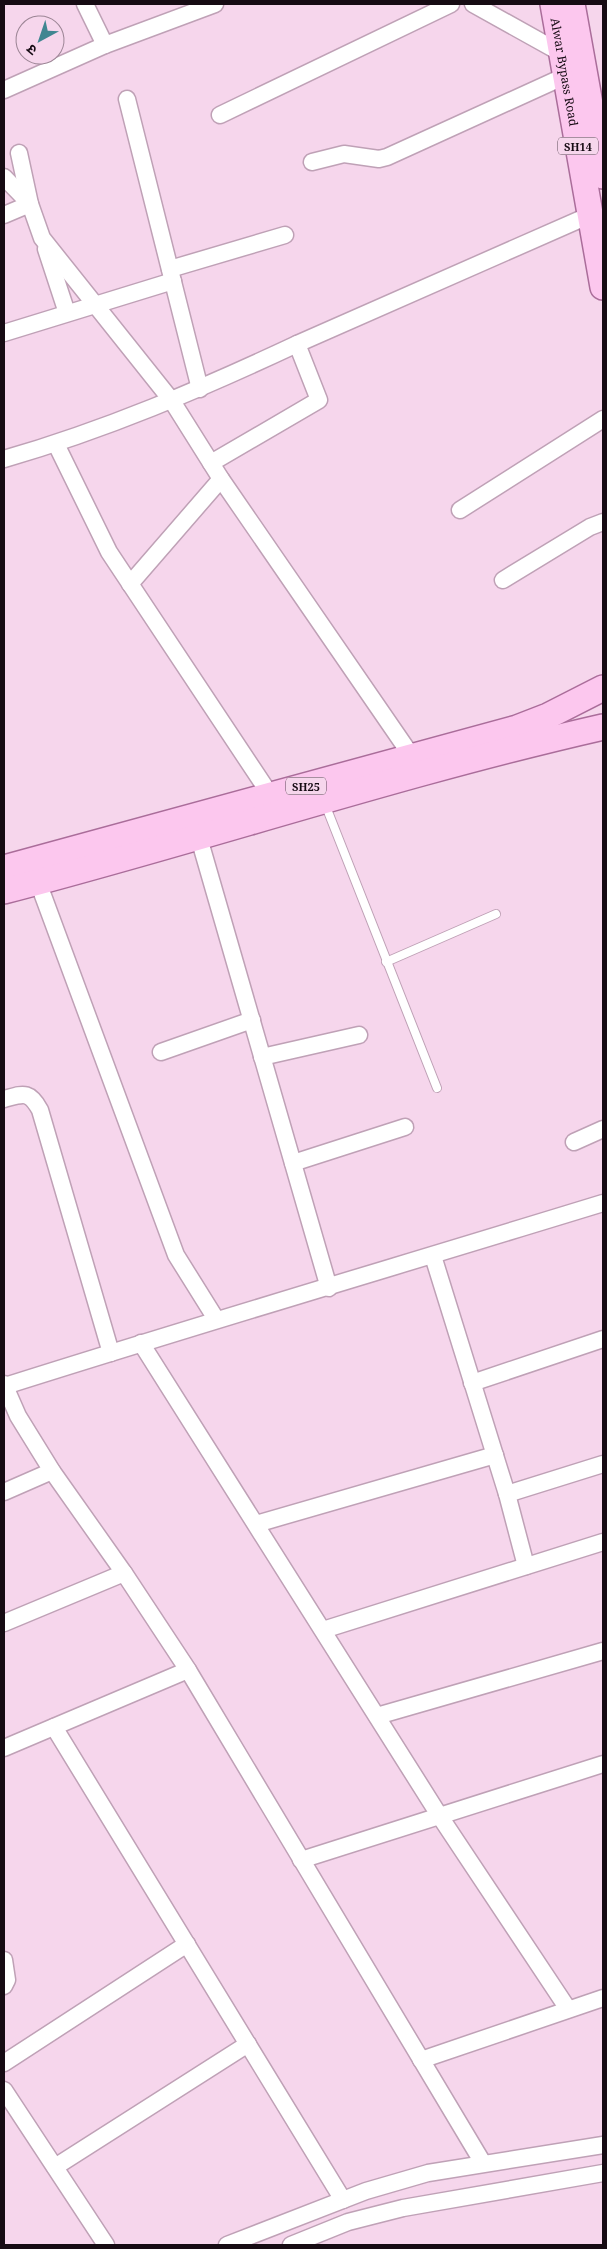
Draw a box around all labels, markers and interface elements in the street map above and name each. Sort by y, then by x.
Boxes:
north arrow [15,15,65,65]
street label: Alwar Bypass Road [547,17,583,128]
text: उ [21,40,41,60]
road number: SH14 [558,138,598,154]
road number: SH25 [286,778,326,794]

